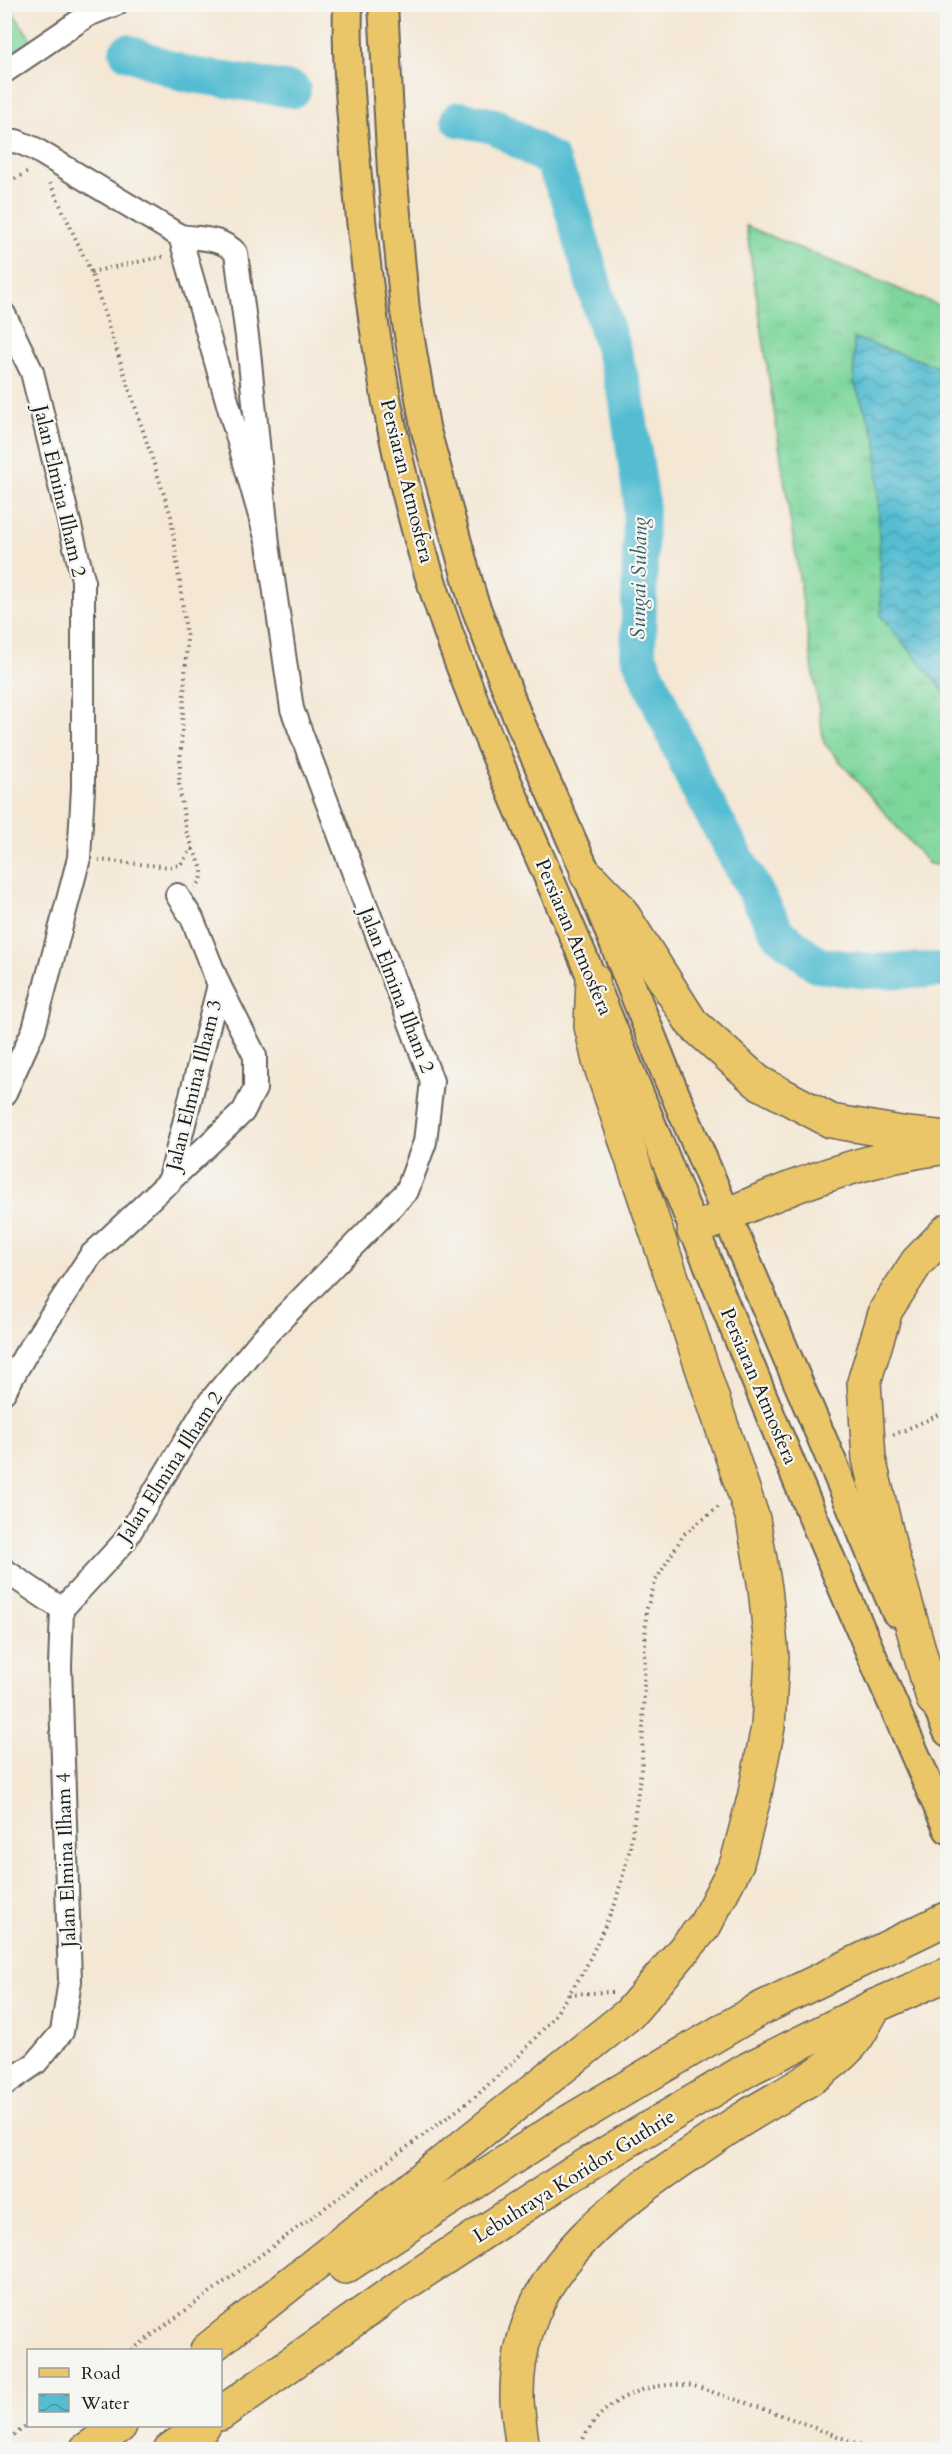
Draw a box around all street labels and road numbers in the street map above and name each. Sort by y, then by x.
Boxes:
street label: Persiaran Atmosfera [374,396,440,566]
street label: Jalan Elmina Ilham 2 [26,400,93,579]
street label: Persiaran Atmosfera [529,854,619,1020]
street label: Jalan Elmina Ilham 2 [352,901,441,1077]
street label: Jalan Elmina Ilham 3 [159,997,228,1176]
street label: Persiaran Atmosfera [714,1303,804,1469]
street label: Jalan Elmina Ilham 2 [109,1386,229,1550]
street label: Jalan Elmina Ilham 4 [49,1772,83,1951]
street label: Lebuhraya Koridor Guthrie [468,2103,680,2249]

